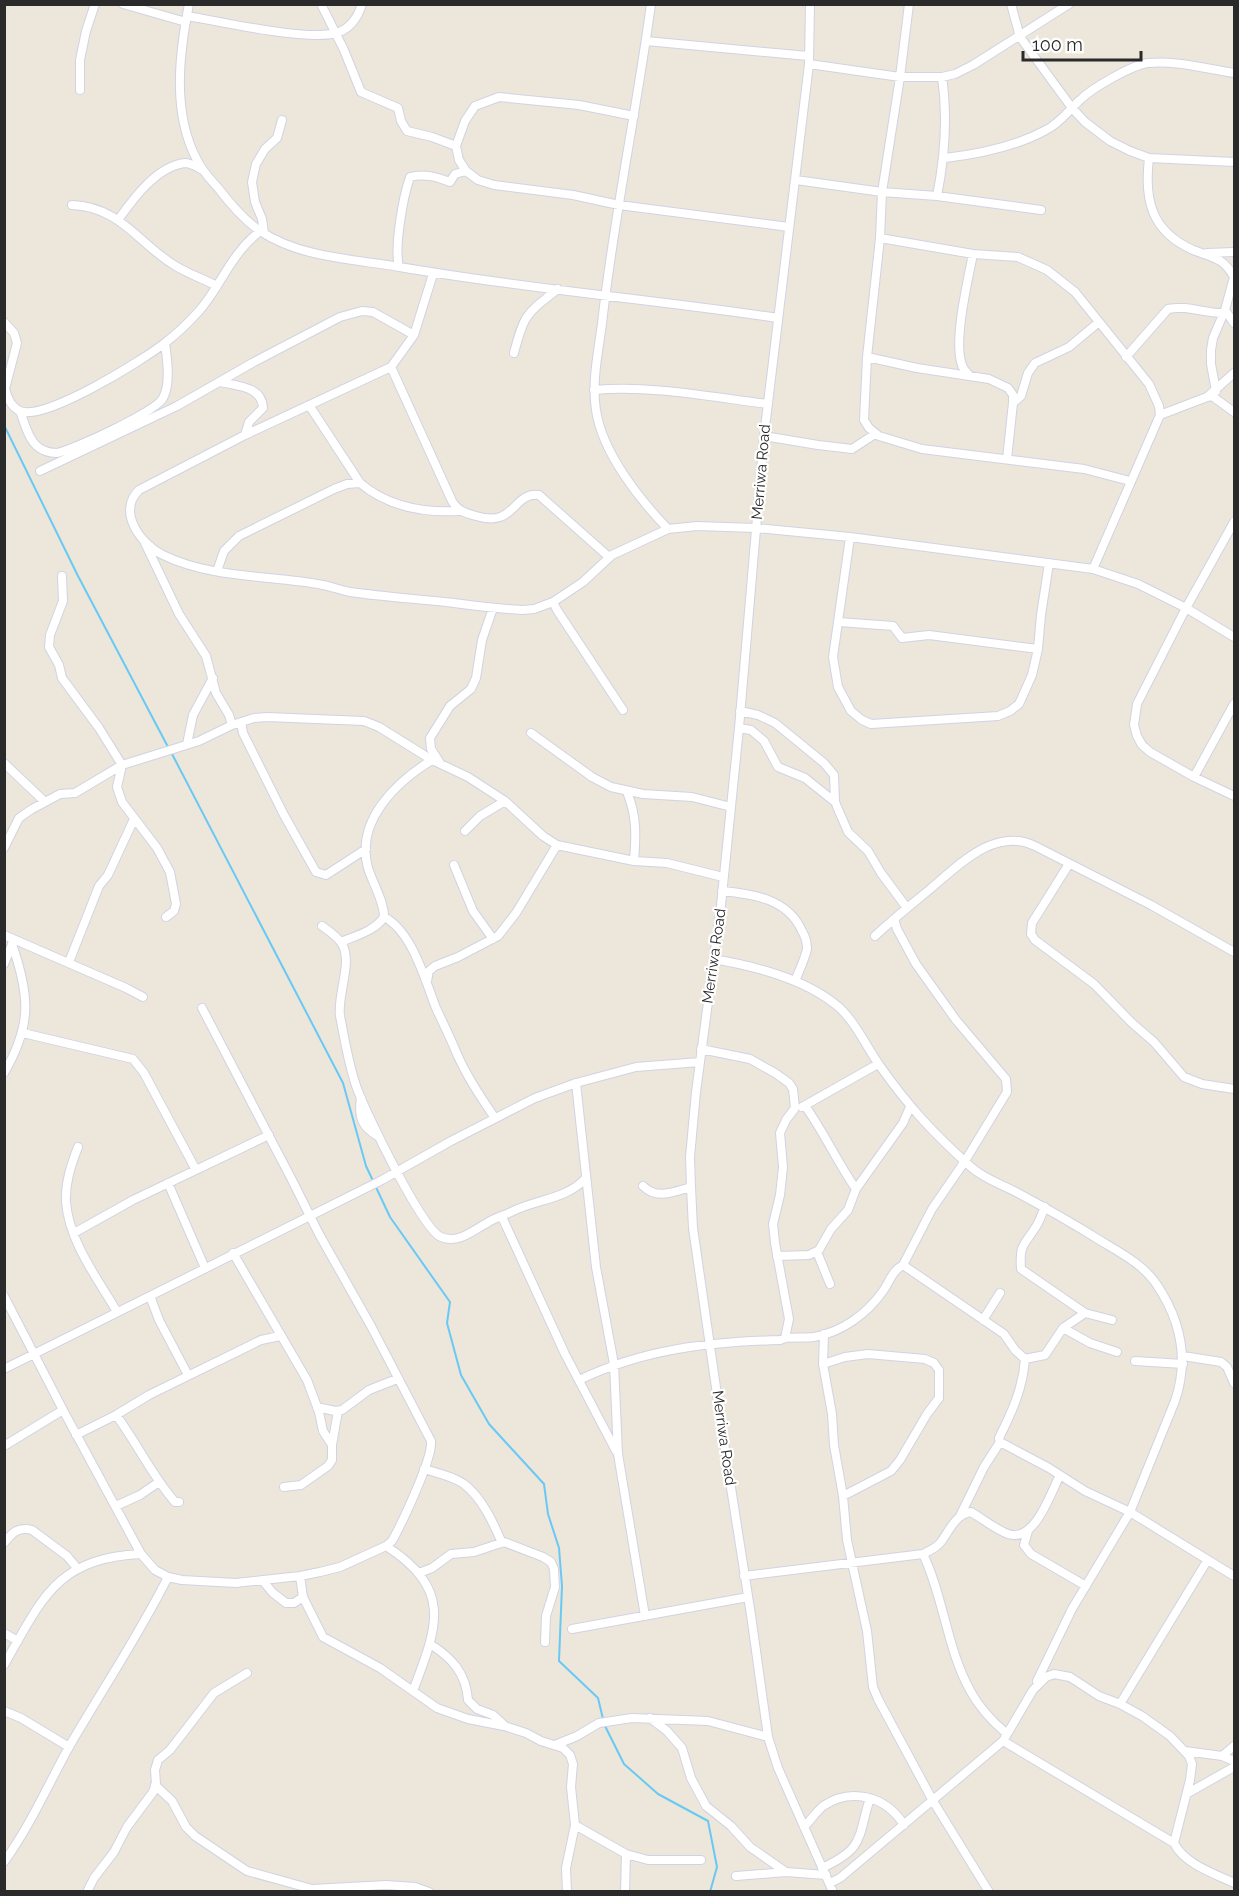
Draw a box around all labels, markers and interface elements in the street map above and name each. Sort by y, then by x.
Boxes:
scale bar [1023,24,1142,62]
text: 100 m [1032,34,1083,55]
street label: Merriwa Road [748,424,774,520]
street label: Merriwa Road [698,907,730,1005]
street label: Merriwa Road [708,1389,740,1487]

